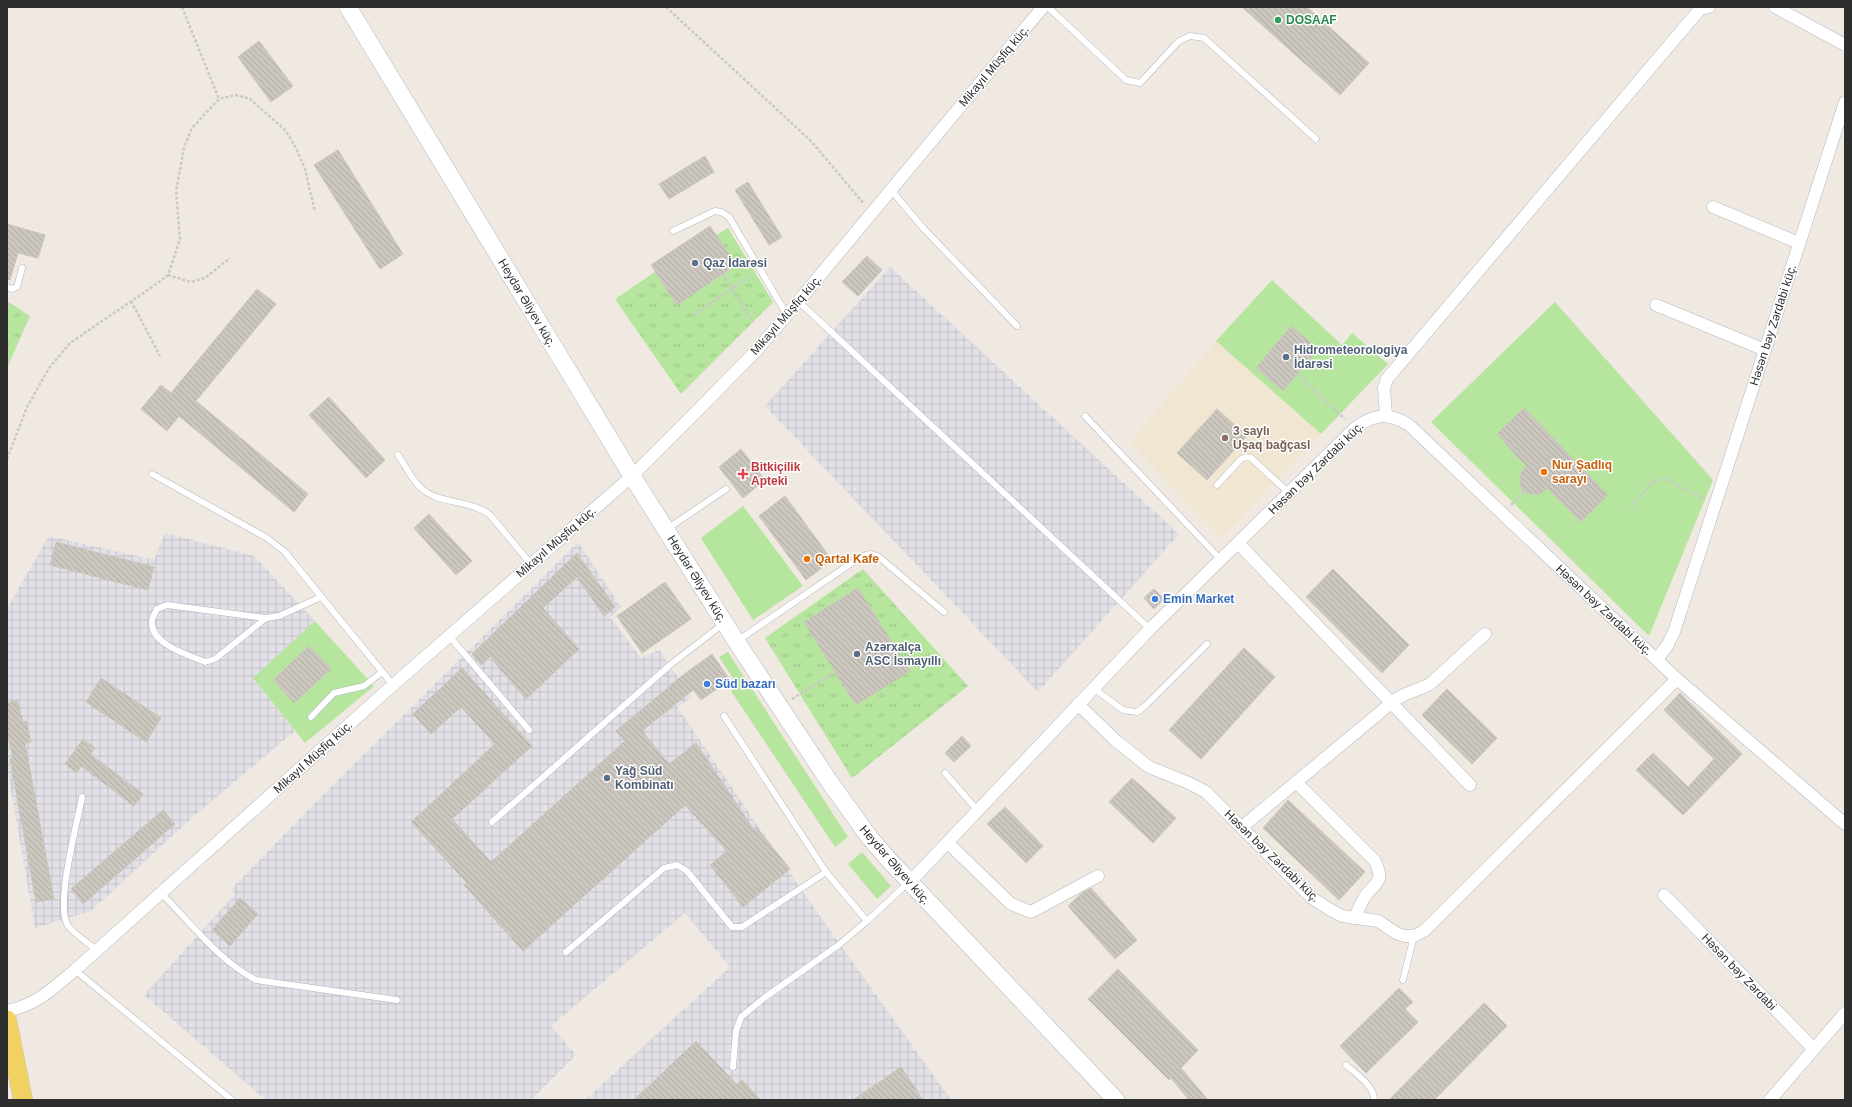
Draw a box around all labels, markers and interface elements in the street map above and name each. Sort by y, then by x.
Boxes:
place label: DOSAAF [1286,13,1337,27]
marker: DOSAAF [1273,15,1283,25]
street label: Mikayıl Müşfiq küç. [956,23,1032,109]
place label: Qaz İdarəsi [703,255,767,270]
street label: Heydər Əliyev küç. [495,256,559,350]
marker: Qaz İdarəsi [690,258,700,268]
street label: Həsən bəy Zərdabi küç. [1747,263,1799,387]
street label: Mikayıl Müşfiq küç. [747,272,825,358]
place label: Hidrometeorologiya İdarəsi [1294,343,1408,371]
marker: Hidrometeorologiya İdarəsi [1281,352,1291,362]
street label: Həsən bəy Zərdabi küç. [1266,419,1366,517]
place label: 3 saylı Uşaq bağçasl [1233,424,1310,452]
marker: 3 saylı Uşaq bağçasl [1220,433,1230,443]
place label: Nur Şadlıq sarayı [1552,458,1612,486]
place label: Bitkiçilik Apteki [751,460,801,488]
marker: Nur Şadlıq sarayı [1539,467,1549,477]
marker: Bitkiçilik Apteki [738,469,748,479]
street label: Mikayıl Müşfiq küç. [513,503,599,581]
street label: Heydər Əliyev küç. [664,533,730,625]
place label: Qartal Kafe [815,552,879,566]
marker: Qartal Kafe [802,554,812,564]
street label: Həsən bəy Zərdabi küç. [1553,562,1655,658]
place label: Emin Market [1163,592,1234,606]
marker: Emin Market [1150,594,1160,604]
place label: Azərxalça ASC İsmayıllı [865,640,941,668]
marker: Azərxalça ASC İsmayıllı [852,649,862,659]
place label: Süd bazarı [715,677,776,691]
marker: Süd bazarı [702,679,712,689]
street label: Mikayıl Müşfiq küç. [271,718,355,796]
place label: Yağ Süd Kombinatı [615,764,674,792]
marker: Yağ Süd Kombinatı [602,773,612,783]
street label: Həsən bəy Zərdabi küç. [1222,807,1322,905]
street label: Heydər Əliyev küç. [857,823,933,907]
street label: Həsən bəy Zərdabi [1699,931,1779,1013]

